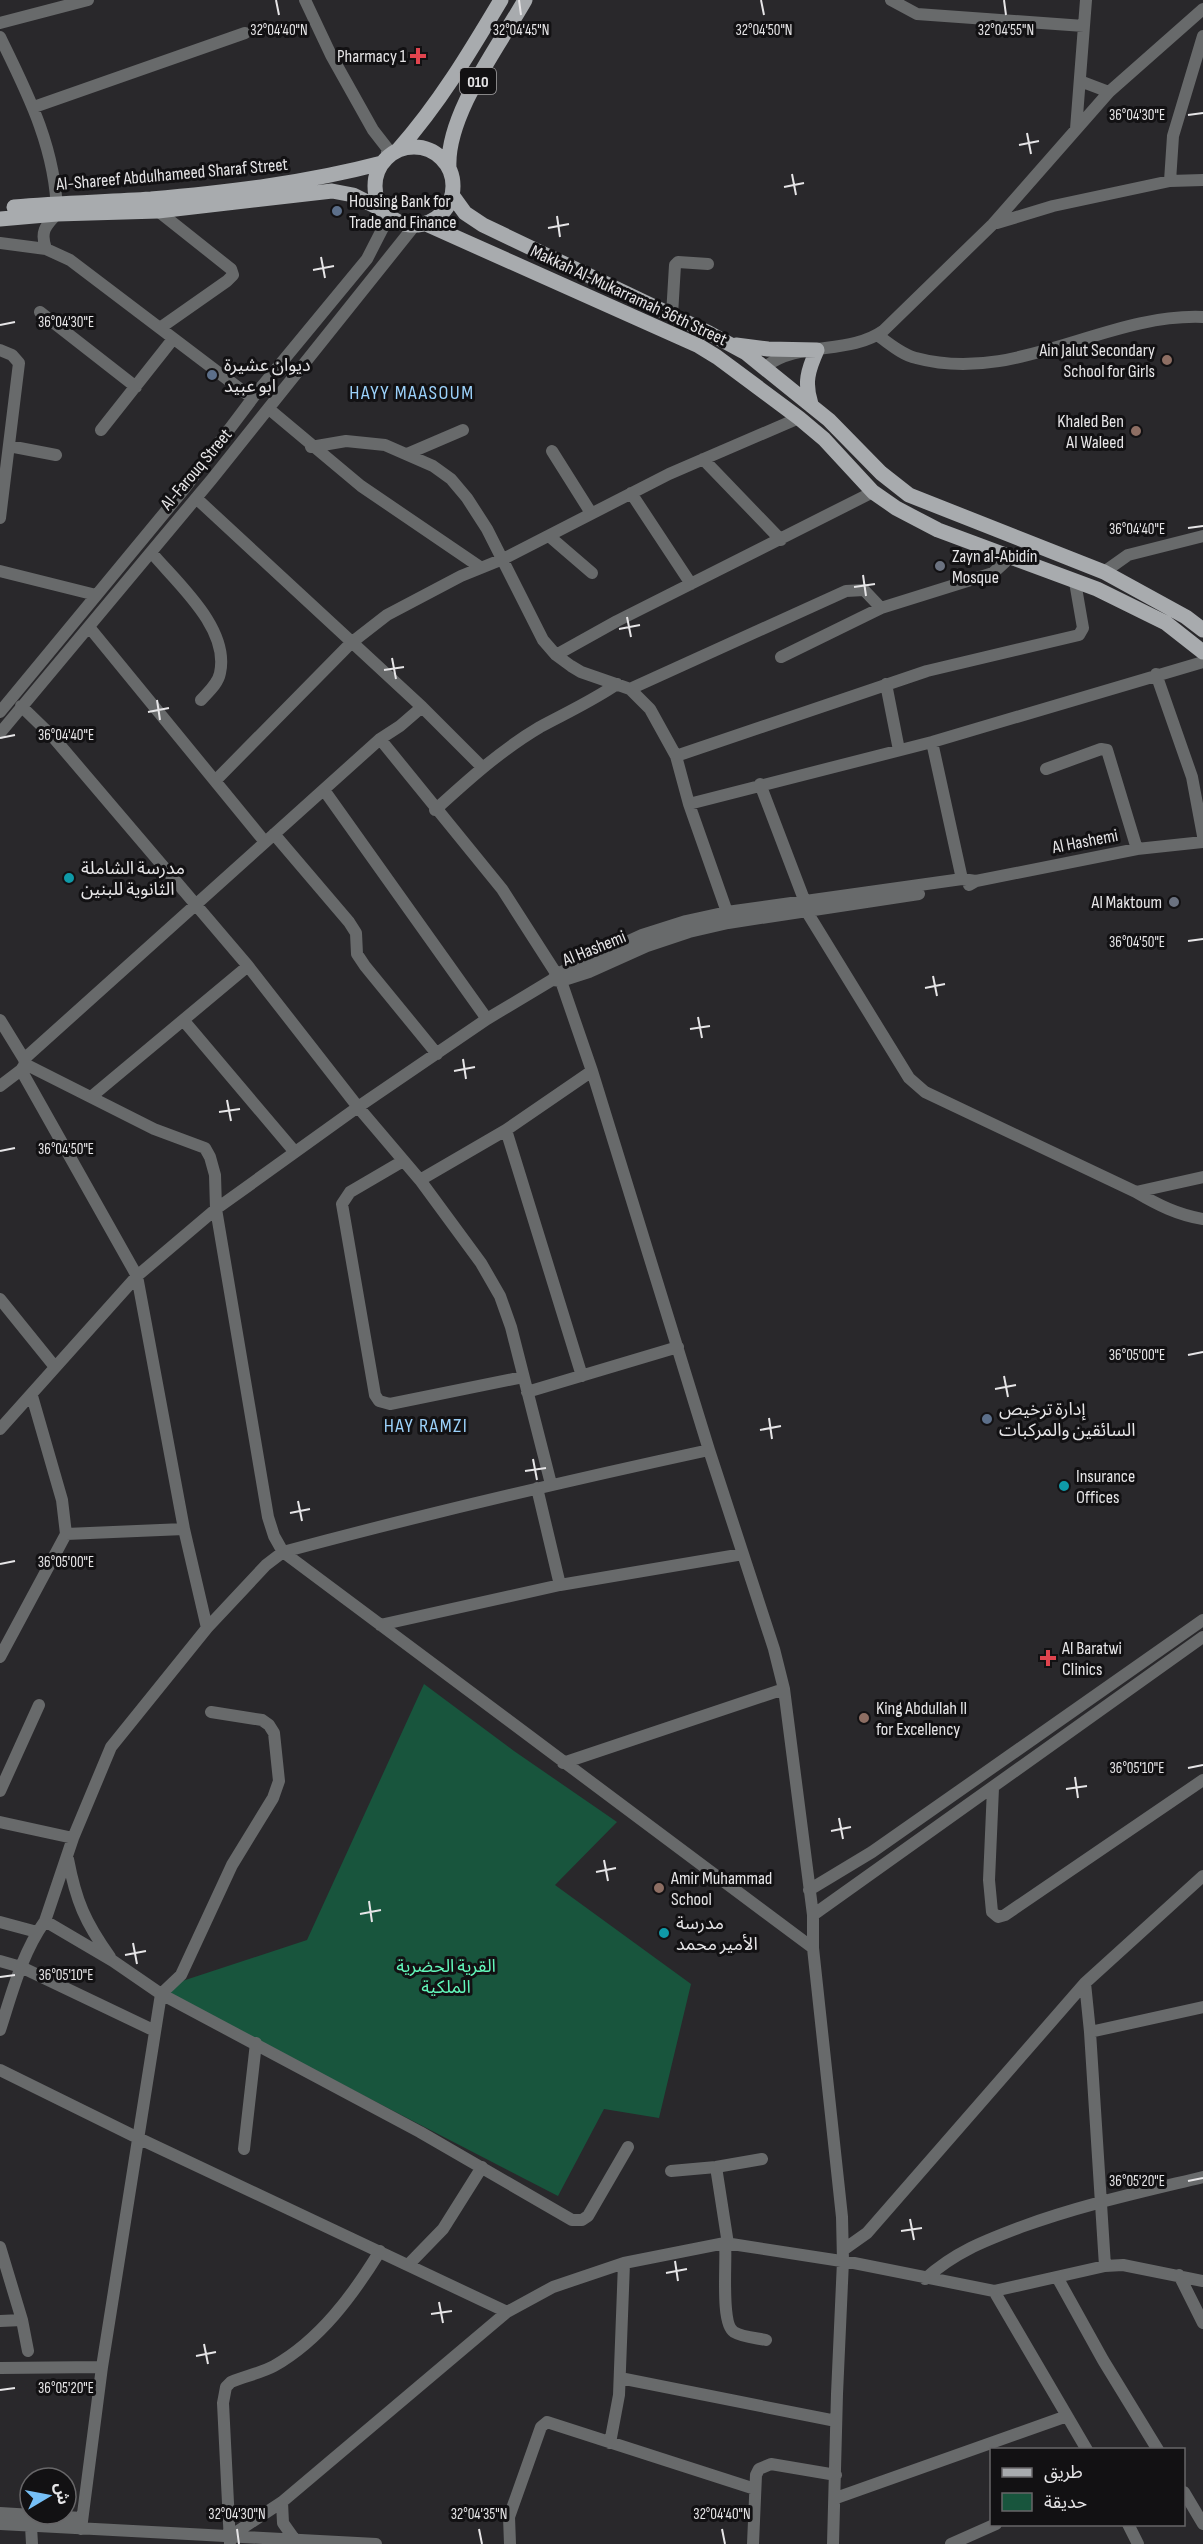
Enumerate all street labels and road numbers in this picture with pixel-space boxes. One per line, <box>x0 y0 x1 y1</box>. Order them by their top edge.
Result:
road number: 010 <box>460 68 496 94</box>
street label: Al-Shareef Abdulhameed Sharaf Street <box>54 154 289 195</box>
street label: Makkah Al-Mukarramah 36th Street <box>527 241 731 350</box>
street label: Al-Farouq Street <box>156 424 237 515</box>
street label: Al Hashemi <box>1049 825 1120 858</box>
street label: Al Hashemi <box>558 926 629 971</box>

